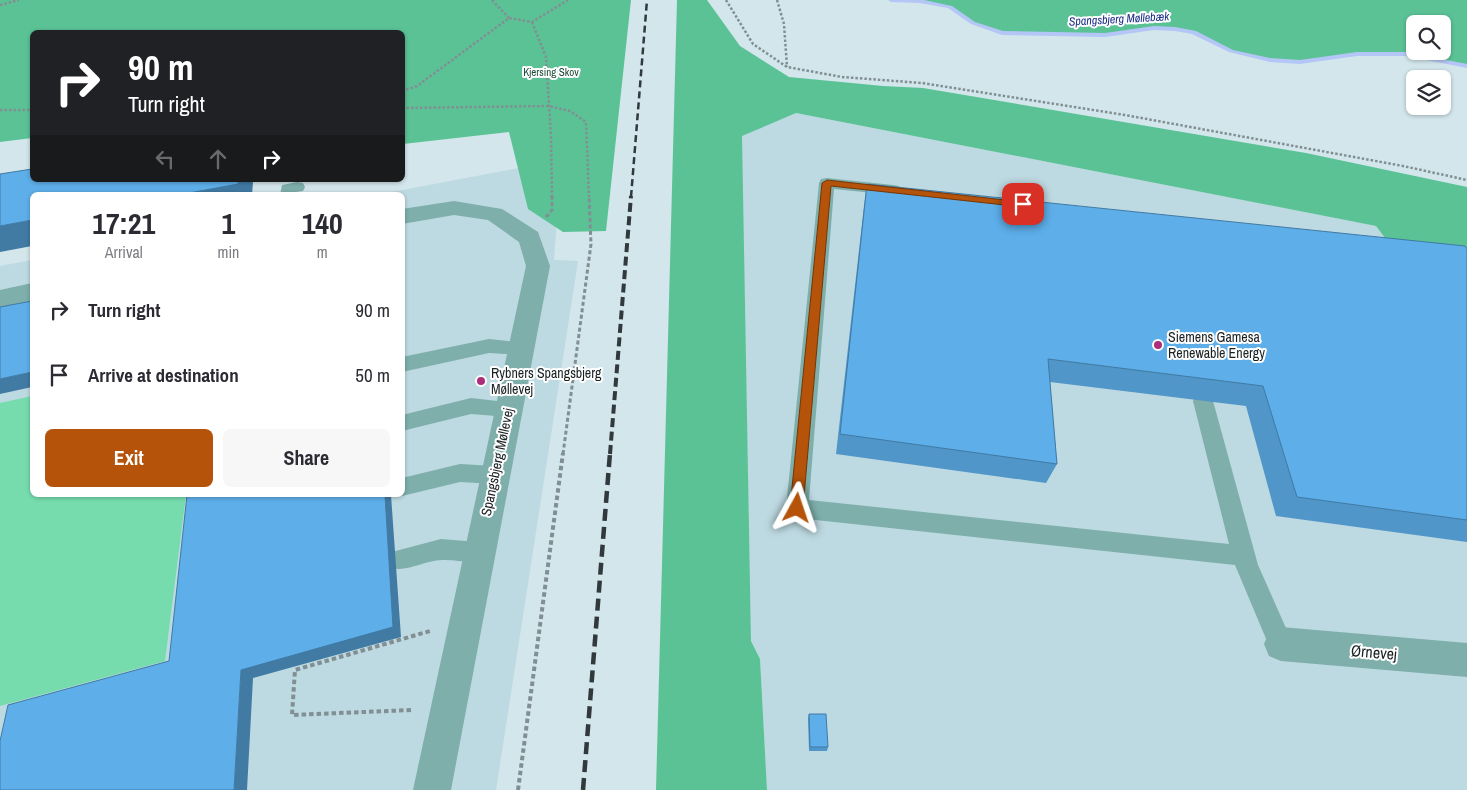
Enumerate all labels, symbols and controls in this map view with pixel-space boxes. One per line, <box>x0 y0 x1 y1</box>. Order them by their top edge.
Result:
water label: Spangsbjerg Møllebæk <box>1068 8 1171 30</box>
map controls <box>1406 15 1451 115</box>
button: search <box>1406 15 1451 60</box>
text: 90 m <box>128 44 193 91</box>
icon: right <box>45 50 110 115</box>
park label: Kjersing Skov <box>523 65 579 79</box>
button: layers <box>1406 70 1451 115</box>
text: Turn right <box>128 89 205 119</box>
icon: left <box>151 145 179 173</box>
icon: ahead <box>204 145 232 173</box>
icon: right <box>257 145 285 173</box>
pin <box>1002 183 1044 225</box>
icon: arrive <box>1009 190 1037 218</box>
text: 17:21 <box>92 203 155 243</box>
text: 1 <box>222 203 235 243</box>
text: 140 <box>302 203 343 243</box>
text: Arrival <box>105 241 143 263</box>
text: min <box>217 241 239 263</box>
text: m <box>317 241 328 263</box>
icon: right <box>45 296 73 324</box>
text: Turn right <box>88 297 160 323</box>
text: 90 m <box>355 297 390 323</box>
place label: Siemens Gamesa Renewable Energy <box>1168 328 1265 362</box>
marker: Siemens Gamesa Renewable Energy <box>1152 339 1164 351</box>
icon: arrive <box>45 361 73 389</box>
text: Arrive at destination <box>88 362 239 388</box>
text: 50 m <box>355 362 390 388</box>
place label: Rybners Spangsbjerg Møllevej <box>491 364 602 398</box>
marker: Rybners Spangsbjerg Møllevej <box>475 375 487 387</box>
street label: Spangsbjerg Møllevej <box>477 406 517 518</box>
button: Exit <box>45 429 213 487</box>
button: Share <box>223 429 390 487</box>
position arrow <box>770 481 822 533</box>
street label: Ørnevej <box>1350 639 1398 665</box>

